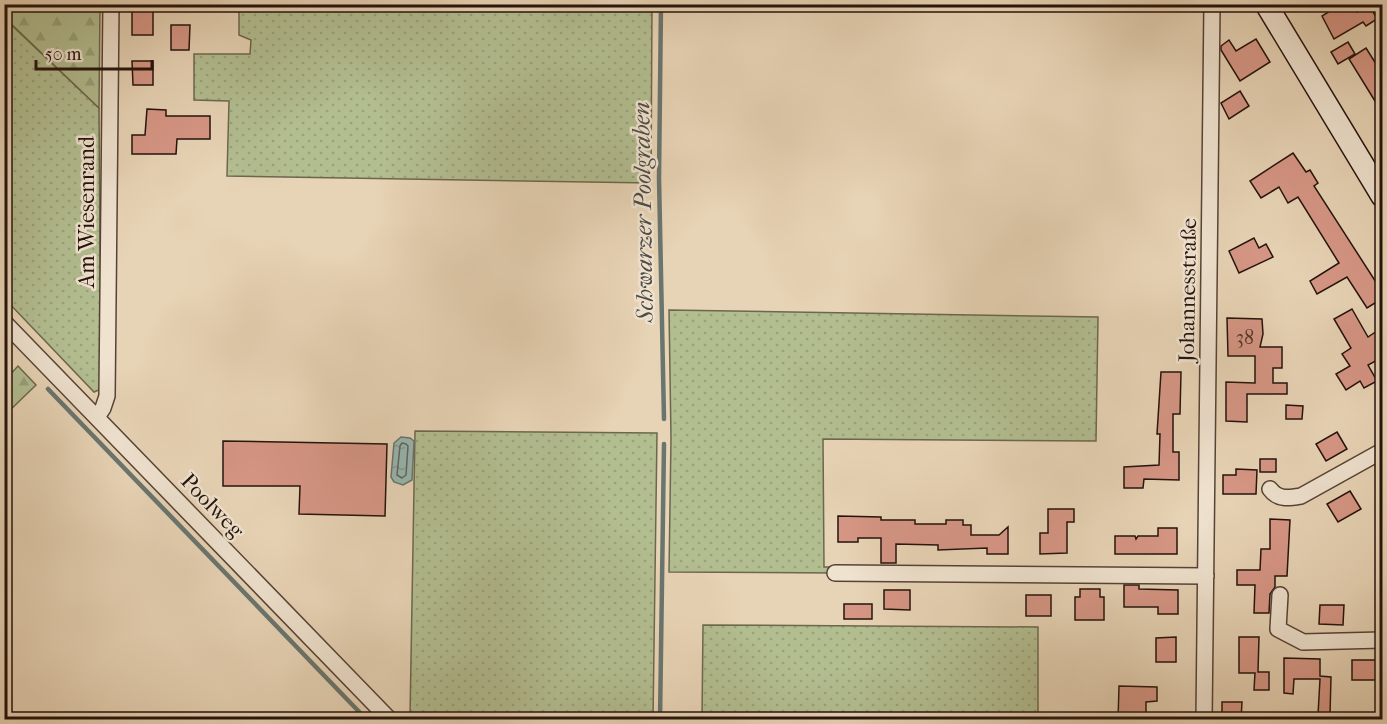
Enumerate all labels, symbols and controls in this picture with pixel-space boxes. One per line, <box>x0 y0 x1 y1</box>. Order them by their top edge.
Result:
scale bar <box>36 33 152 71</box>
text: 50 m <box>45 44 82 65</box>
water label: Schwarzer Poolgraben <box>627 101 659 324</box>
street label: Am Wiesenrand <box>74 135 100 289</box>
street label: Johannesstraße <box>1174 218 1202 364</box>
house number: 38 <box>1236 326 1254 349</box>
street label: Poolweg <box>175 468 249 543</box>

